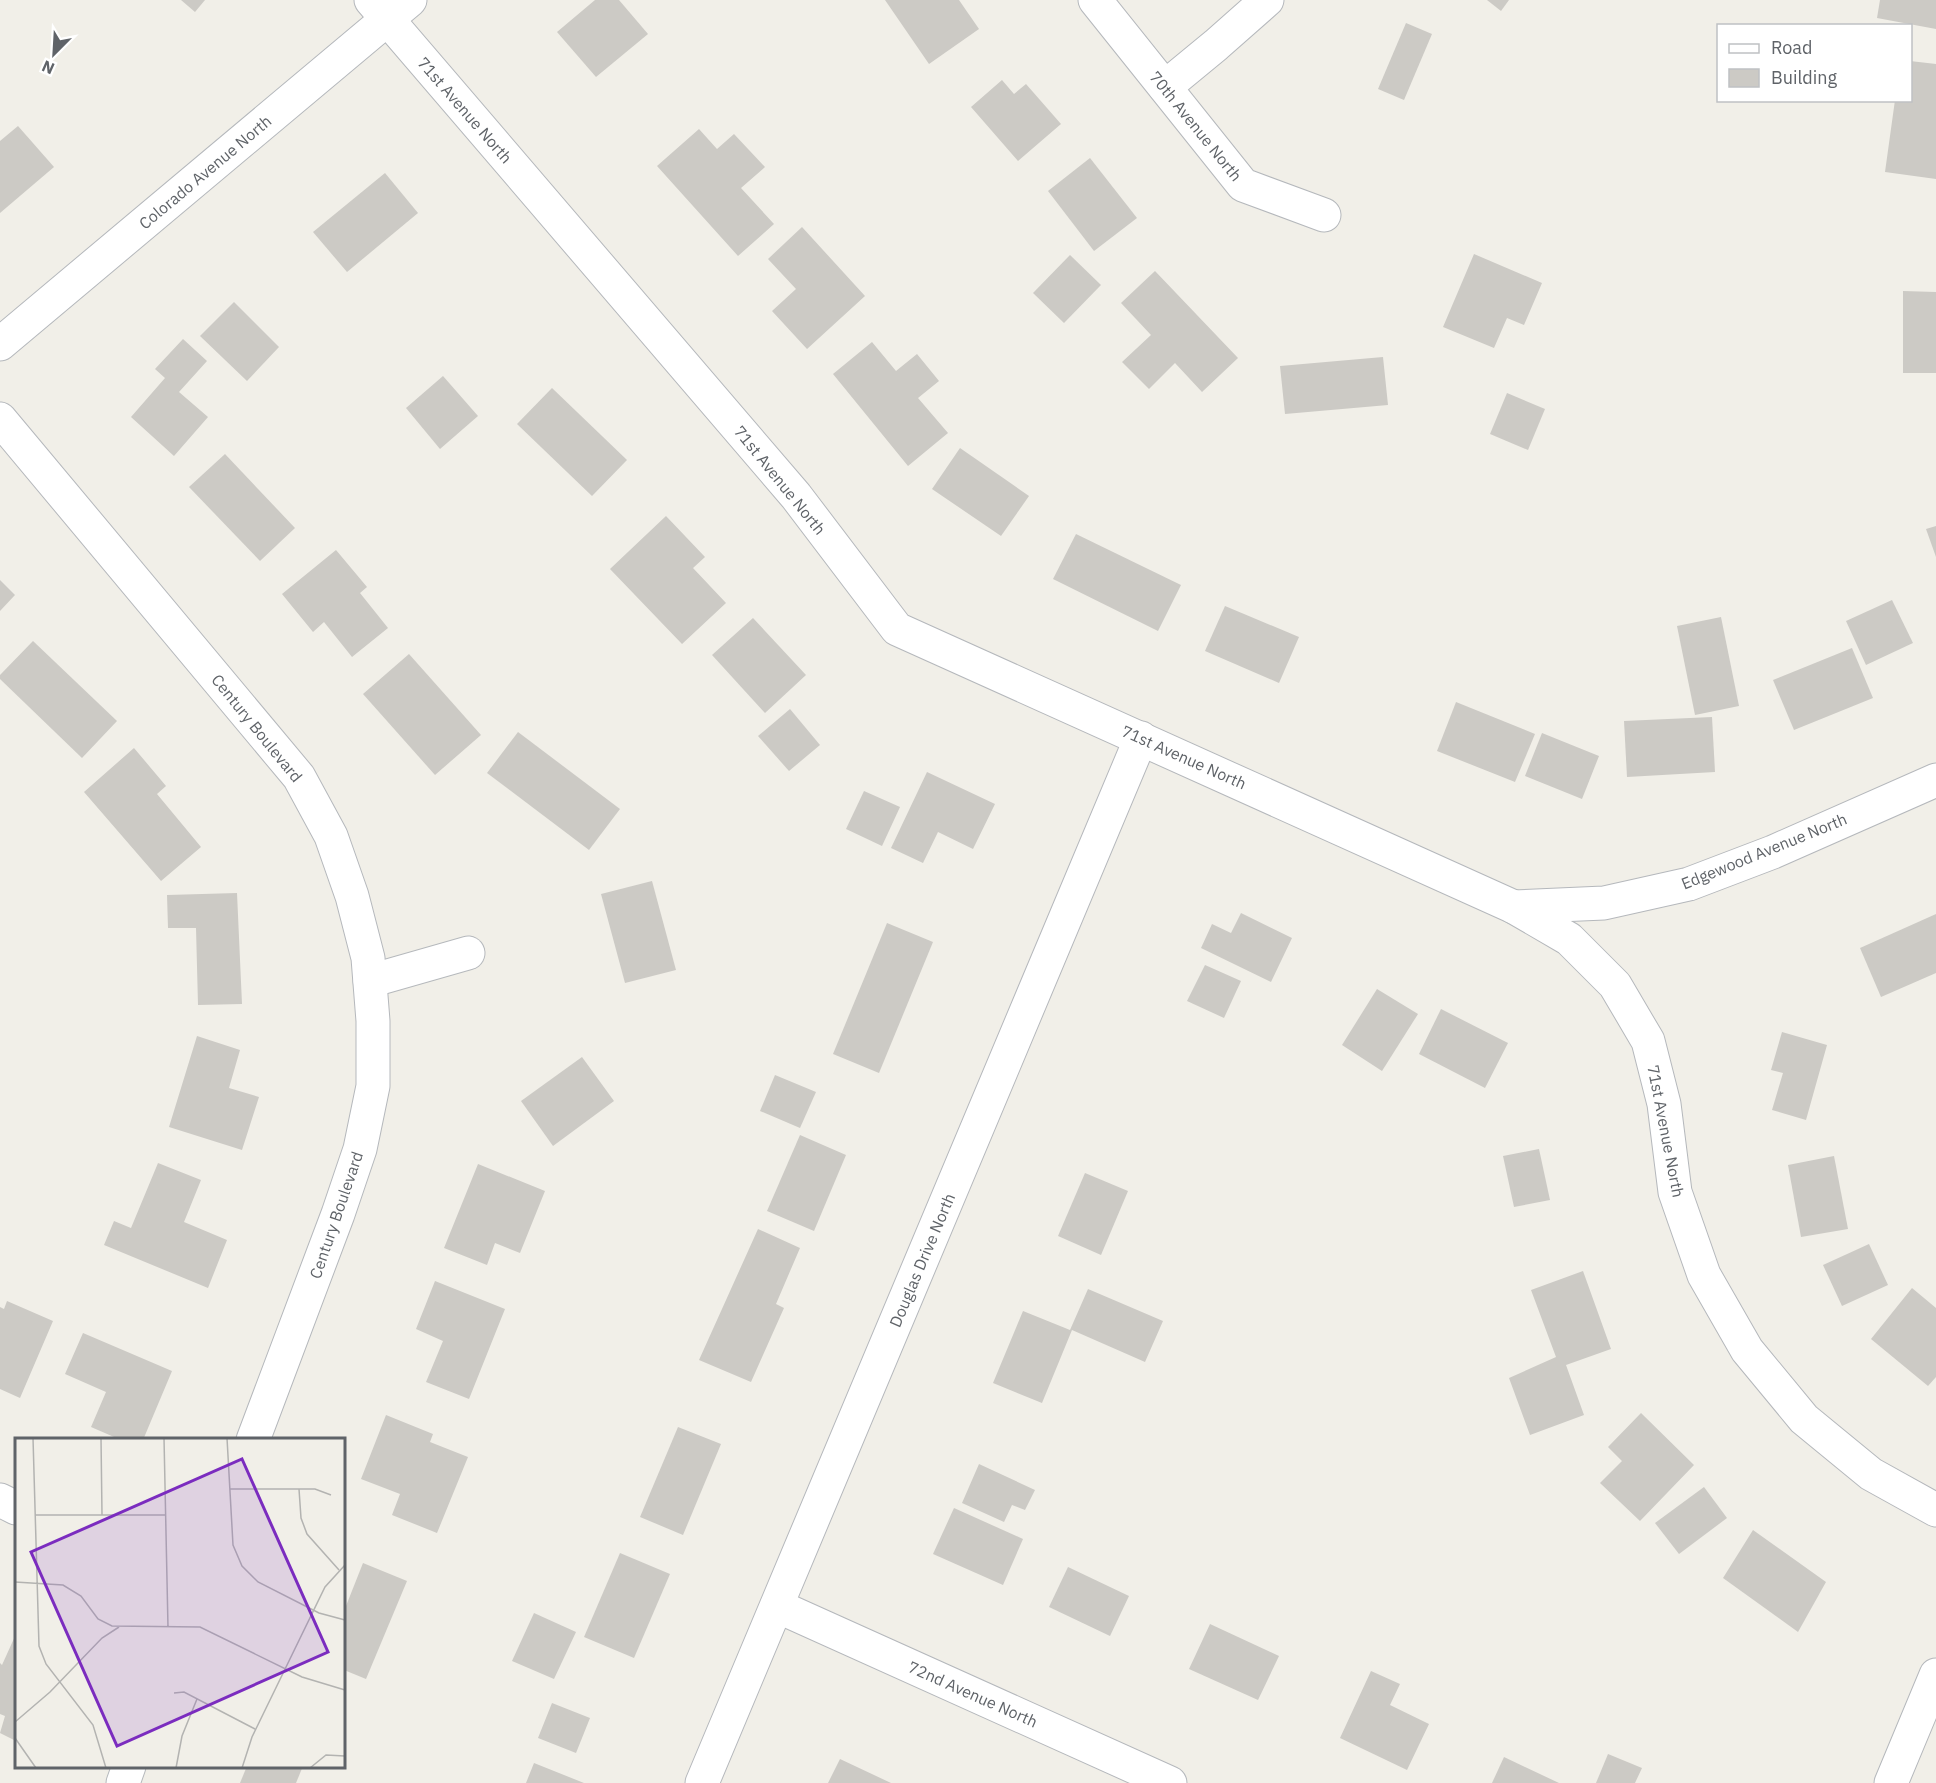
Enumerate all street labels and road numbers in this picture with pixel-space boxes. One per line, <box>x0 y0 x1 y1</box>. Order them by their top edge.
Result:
street label: 71st Avenue North <box>413 53 517 167</box>
street label: 70th Avenue North <box>1145 67 1247 185</box>
street label: Colorado Avenue North <box>135 111 275 233</box>
street label: 71st Avenue North <box>730 421 830 539</box>
street label: Century Boulevard <box>207 670 307 786</box>
street label: 71st Avenue North <box>1119 721 1249 793</box>
street label: Edgewood Avenue North <box>1678 809 1850 893</box>
street label: 71st Avenue North <box>1643 1063 1689 1199</box>
street label: Century Boulevard <box>305 1149 367 1281</box>
street label: Douglas Drive North <box>885 1190 959 1330</box>
street label: 72nd Avenue North <box>905 1657 1041 1731</box>

